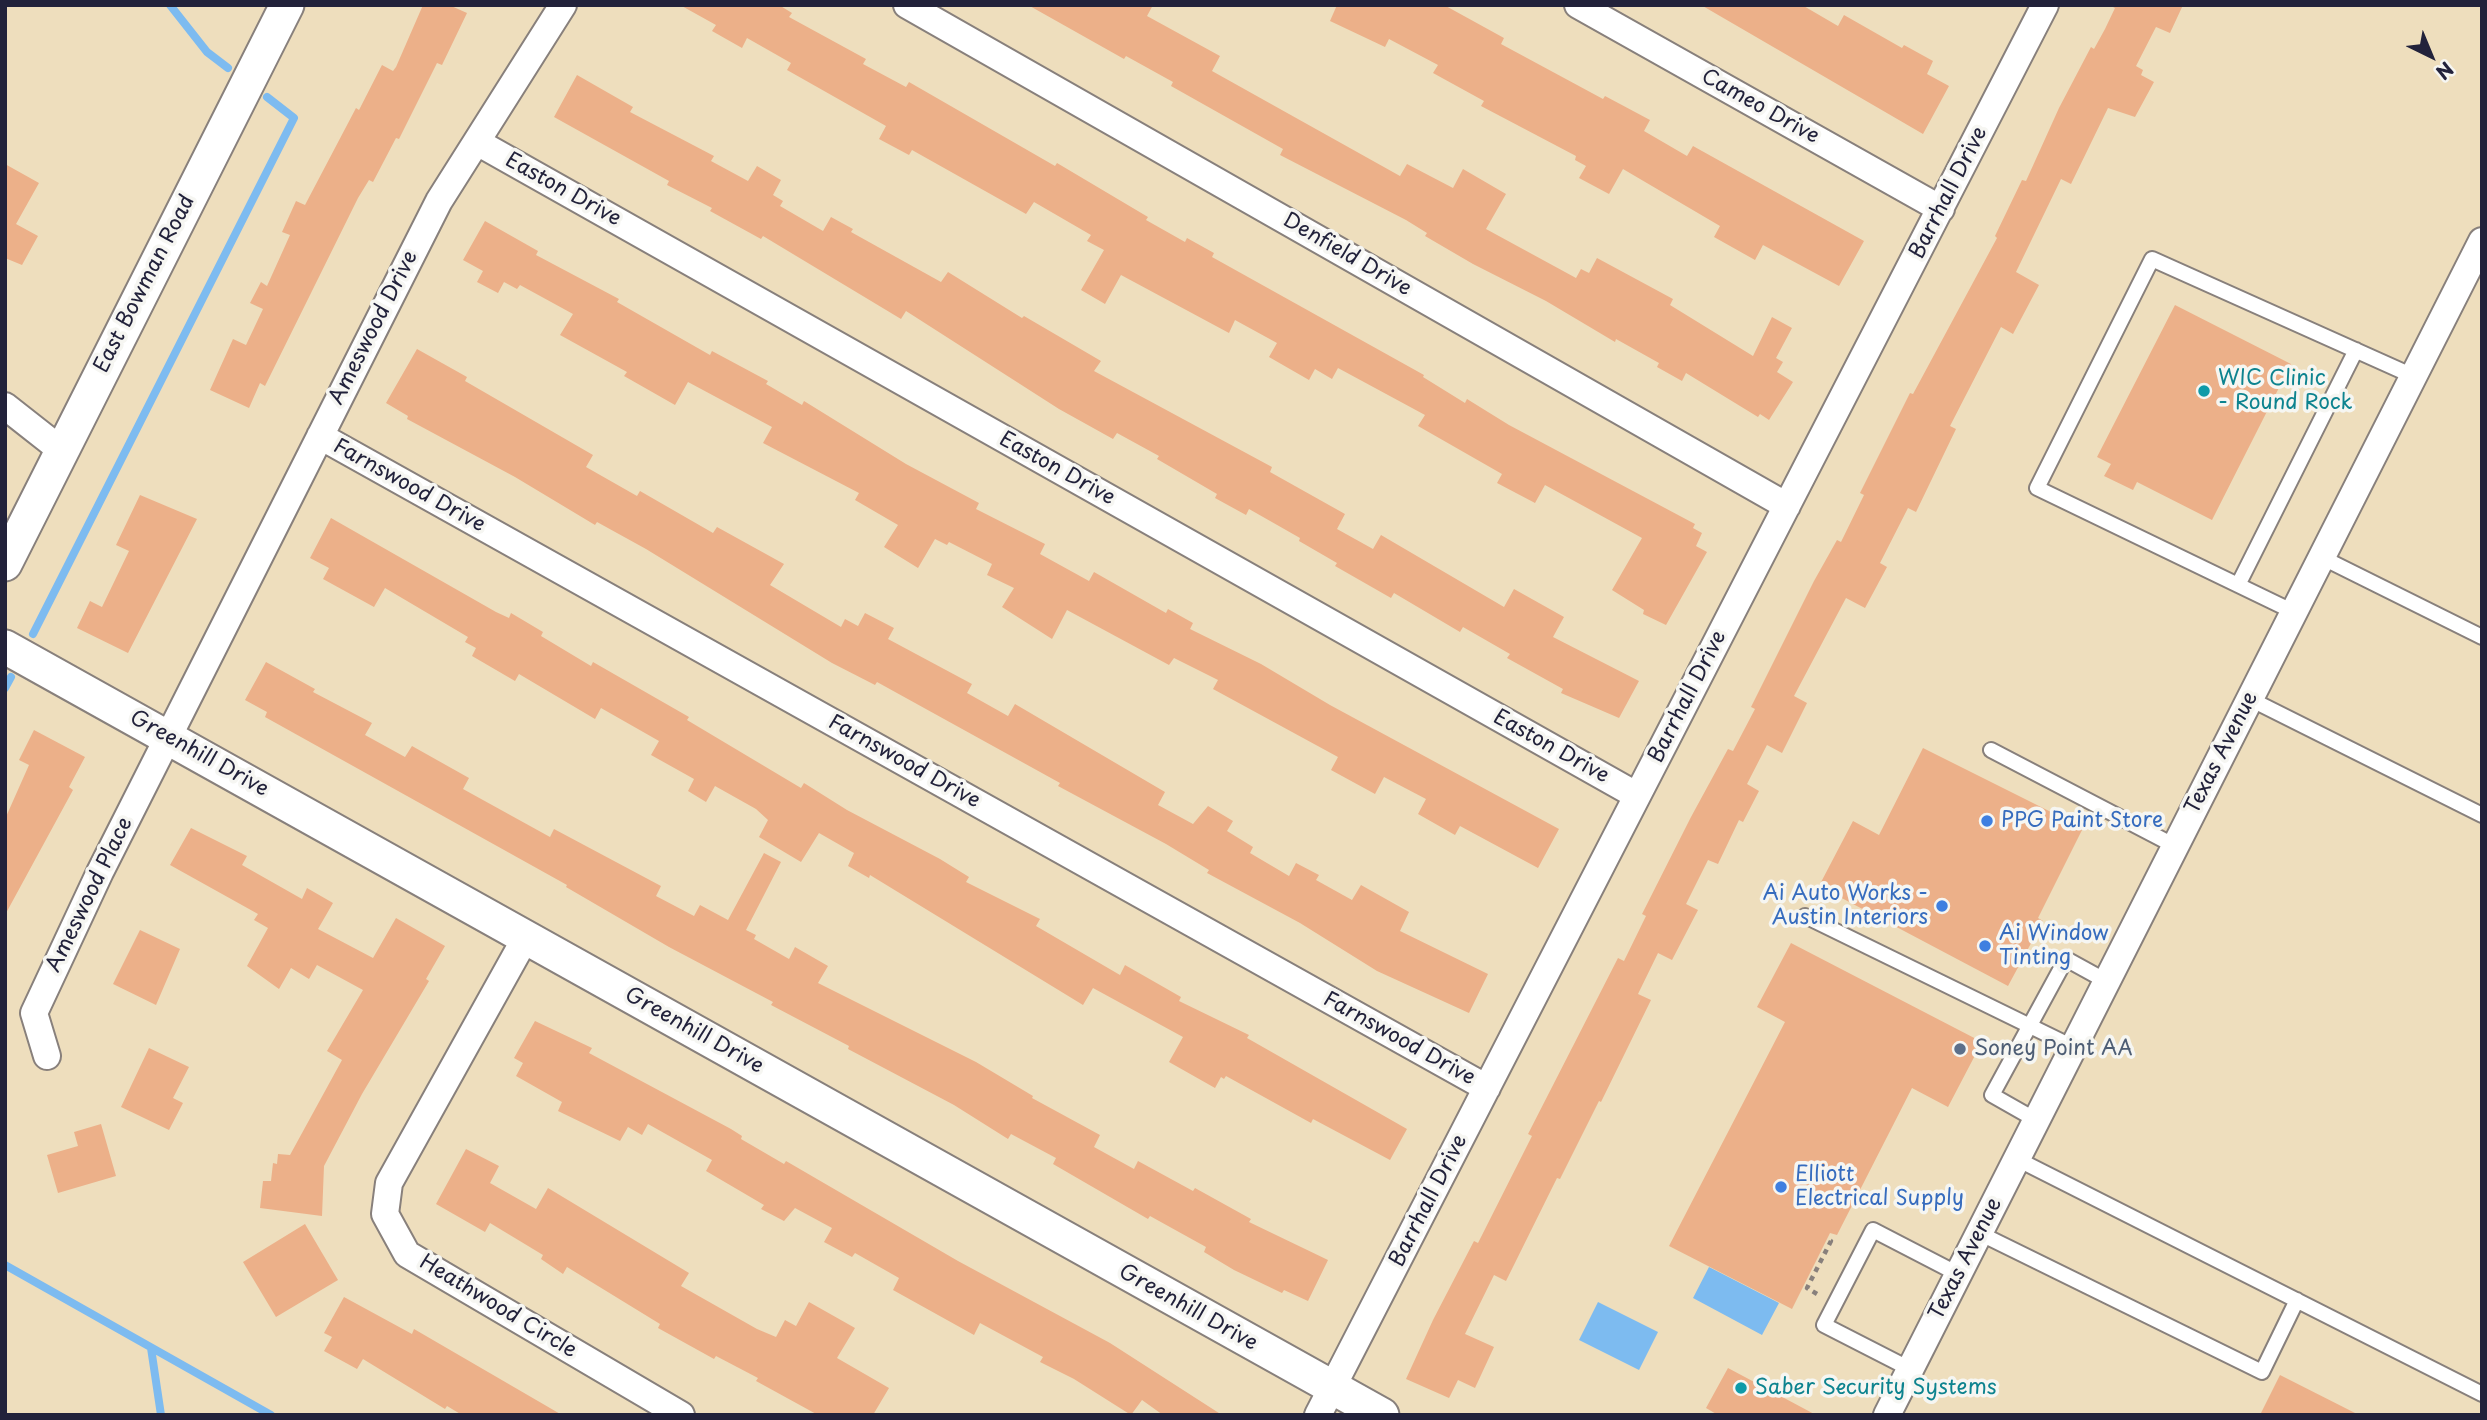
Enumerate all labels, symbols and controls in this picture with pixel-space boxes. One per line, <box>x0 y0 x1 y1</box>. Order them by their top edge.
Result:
north arrow <box>2396 21 2466 91</box>
text: N <box>2430 56 2460 87</box>
street label: Cameo Drive <box>1697 64 1823 150</box>
street label: Barrhall Drive <box>1905 123 1993 263</box>
street label: Easton Drive <box>501 148 625 232</box>
street label: East Bowman Road <box>89 191 201 377</box>
street label: Denfield Drive <box>1278 208 1416 302</box>
street label: Ameswood Drive <box>324 247 424 409</box>
place label: WIC Clinic - Round Rock <box>2218 366 2353 416</box>
marker: WIC Clinic - Round Rock <box>2196 383 2212 399</box>
street label: Easton Drive <box>995 427 1119 511</box>
street label: Farnswood Drive <box>329 434 489 538</box>
street label: Barrhall Drive <box>1644 627 1732 767</box>
street label: Texas Avenue <box>2180 688 2264 818</box>
street label: Greenhill Drive <box>125 705 273 803</box>
street label: Easton Drive <box>1489 705 1613 789</box>
street label: Farnswood Drive <box>824 710 984 814</box>
place label: PPG Paint Store <box>2001 808 2163 834</box>
street label: Ameswood Place <box>42 813 138 977</box>
marker: PPG Paint Store <box>1979 813 1995 829</box>
place label: Ai Auto Works - Austin Interiors <box>1763 881 1928 931</box>
marker: Ai Auto Works - Austin Interiors <box>1934 898 1950 914</box>
place label: Ai Window Tinting <box>1999 921 2108 971</box>
marker: Ai Window Tinting <box>1977 938 1993 954</box>
street label: Greenhill Drive <box>620 982 768 1080</box>
street label: Farnswood Drive <box>1319 987 1479 1091</box>
place label: Soney Point AA <box>1974 1036 2133 1062</box>
marker: Soney Point AA <box>1952 1041 1968 1057</box>
street label: Barrhall Drive <box>1385 1131 1473 1271</box>
place label: Elliott Electrical Supply <box>1795 1162 1964 1212</box>
marker: Elliott Electrical Supply <box>1773 1179 1789 1195</box>
street label: Texas Avenue <box>1924 1194 2008 1324</box>
street label: Heathwood Circle <box>415 1250 581 1364</box>
street label: Greenhill Drive <box>1114 1259 1262 1357</box>
place label: Saber Security Systems <box>1755 1375 1997 1401</box>
marker: Saber Security Systems <box>1733 1380 1749 1396</box>

